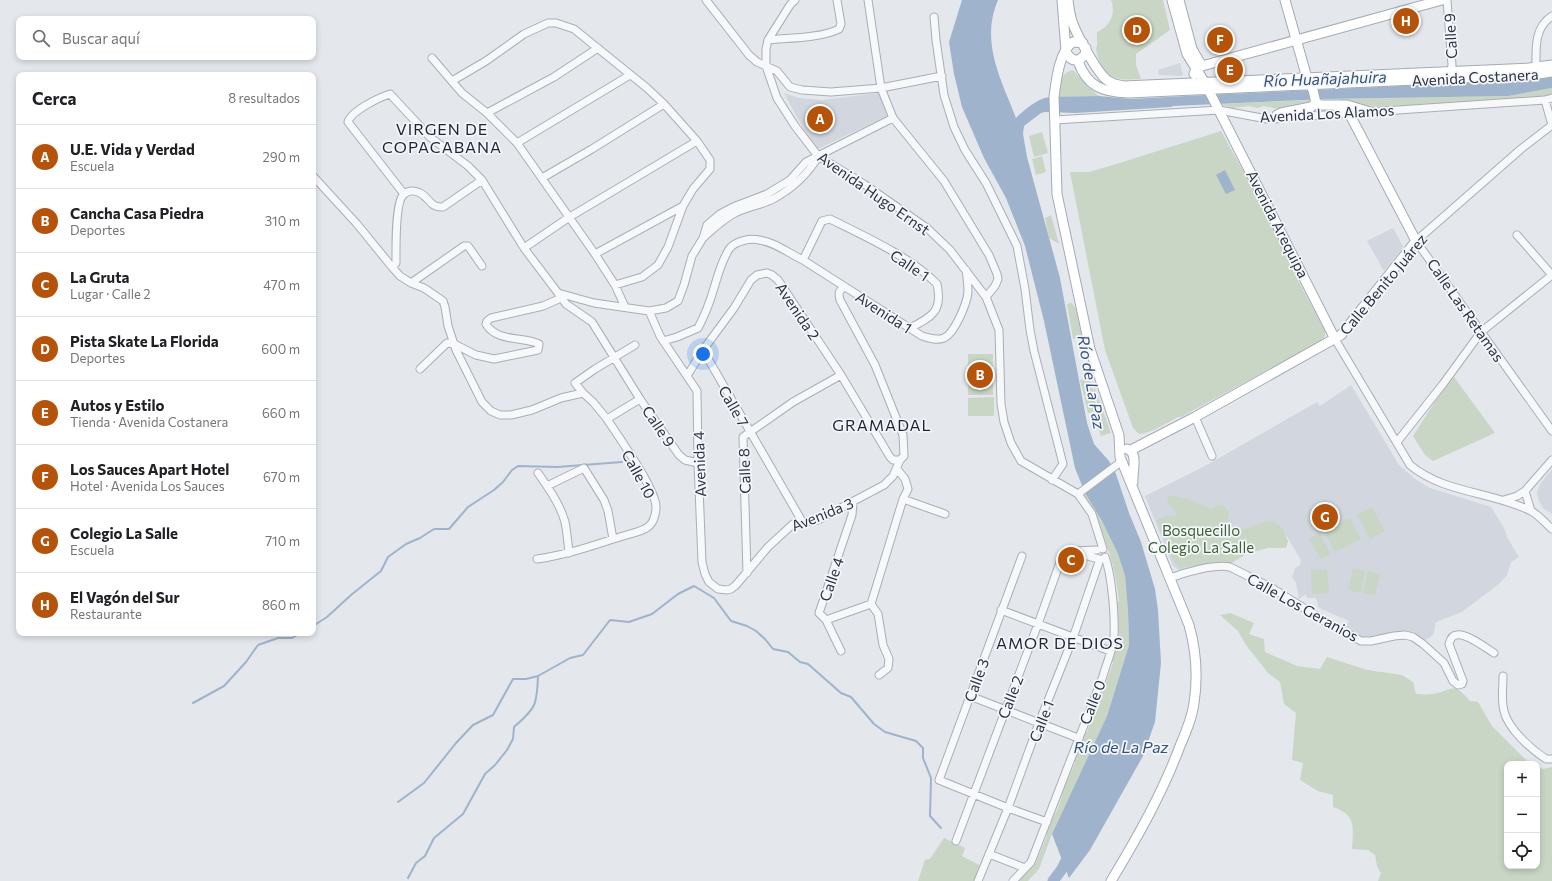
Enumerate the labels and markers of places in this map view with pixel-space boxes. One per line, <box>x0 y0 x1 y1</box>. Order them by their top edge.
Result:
pin: H <box>1393 6 1419 36</box>
pin: D <box>1124 15 1150 45</box>
pin: F <box>1207 25 1233 55</box>
pin: E <box>1217 55 1243 85</box>
pin: A <box>807 104 833 134</box>
pin: B <box>967 360 993 390</box>
pin: G <box>1312 502 1338 532</box>
pin: C <box>1058 545 1084 575</box>

